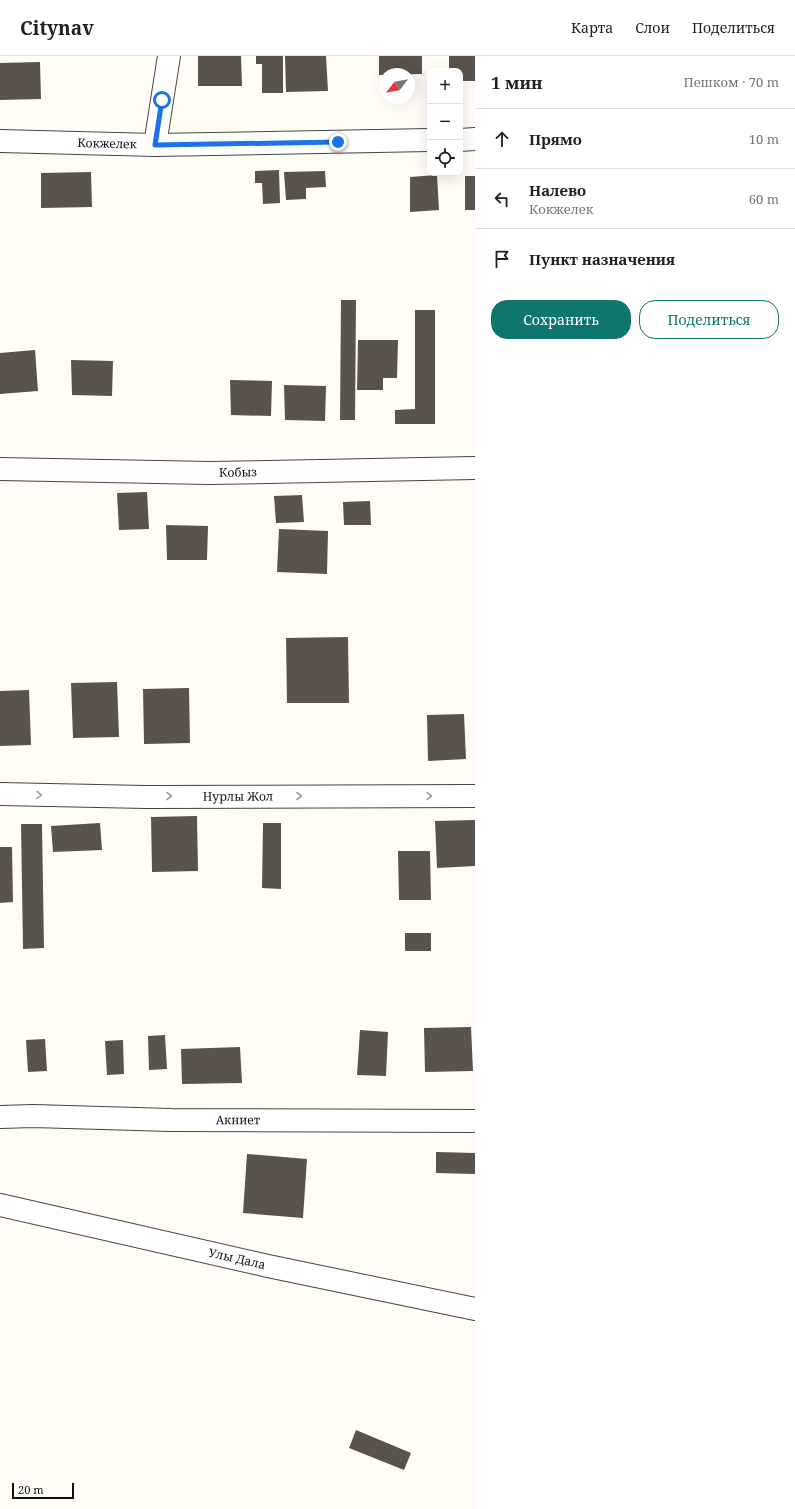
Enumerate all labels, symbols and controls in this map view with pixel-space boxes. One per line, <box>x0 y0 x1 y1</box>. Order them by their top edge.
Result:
text: Citynav <box>20 15 94 41</box>
text: Карта <box>571 18 613 37</box>
text: Слои <box>635 18 670 37</box>
text: Поделиться <box>692 18 775 37</box>
north arrow <box>379 68 415 104</box>
map controls <box>427 68 463 176</box>
button: + <box>427 68 463 104</box>
text: 1 мин <box>491 71 543 94</box>
text: Пешком · 70 m <box>683 73 779 91</box>
route start <box>153 91 171 109</box>
button: − <box>427 104 463 140</box>
icon: ahead <box>491 128 513 150</box>
text: Прямо <box>529 129 582 149</box>
text: 10 m <box>749 130 779 148</box>
route end <box>329 133 347 151</box>
street label: Кокжелек <box>77 134 138 153</box>
button: locate <box>427 140 463 176</box>
text: Налево <box>529 180 586 200</box>
icon: left <box>491 188 513 210</box>
text: 60 m <box>749 190 779 208</box>
text: Кокжелек <box>529 200 593 218</box>
icon: arrive <box>491 248 513 270</box>
text: Пункт назначения <box>529 249 675 269</box>
button: Сохранить <box>491 300 631 339</box>
button: Поделиться <box>639 300 779 339</box>
street label: Кобыз <box>219 463 257 481</box>
street label: Нурлы Жол <box>203 788 273 805</box>
one-way arrow <box>36 791 42 799</box>
one-way arrow <box>166 792 172 801</box>
one-way arrow <box>296 792 302 800</box>
one-way arrow <box>426 792 432 800</box>
street label: Акниет <box>216 1111 261 1128</box>
street label: Улы Дала <box>207 1244 267 1273</box>
scale bar <box>12 1481 74 1500</box>
text: 20 m <box>18 1482 44 1497</box>

